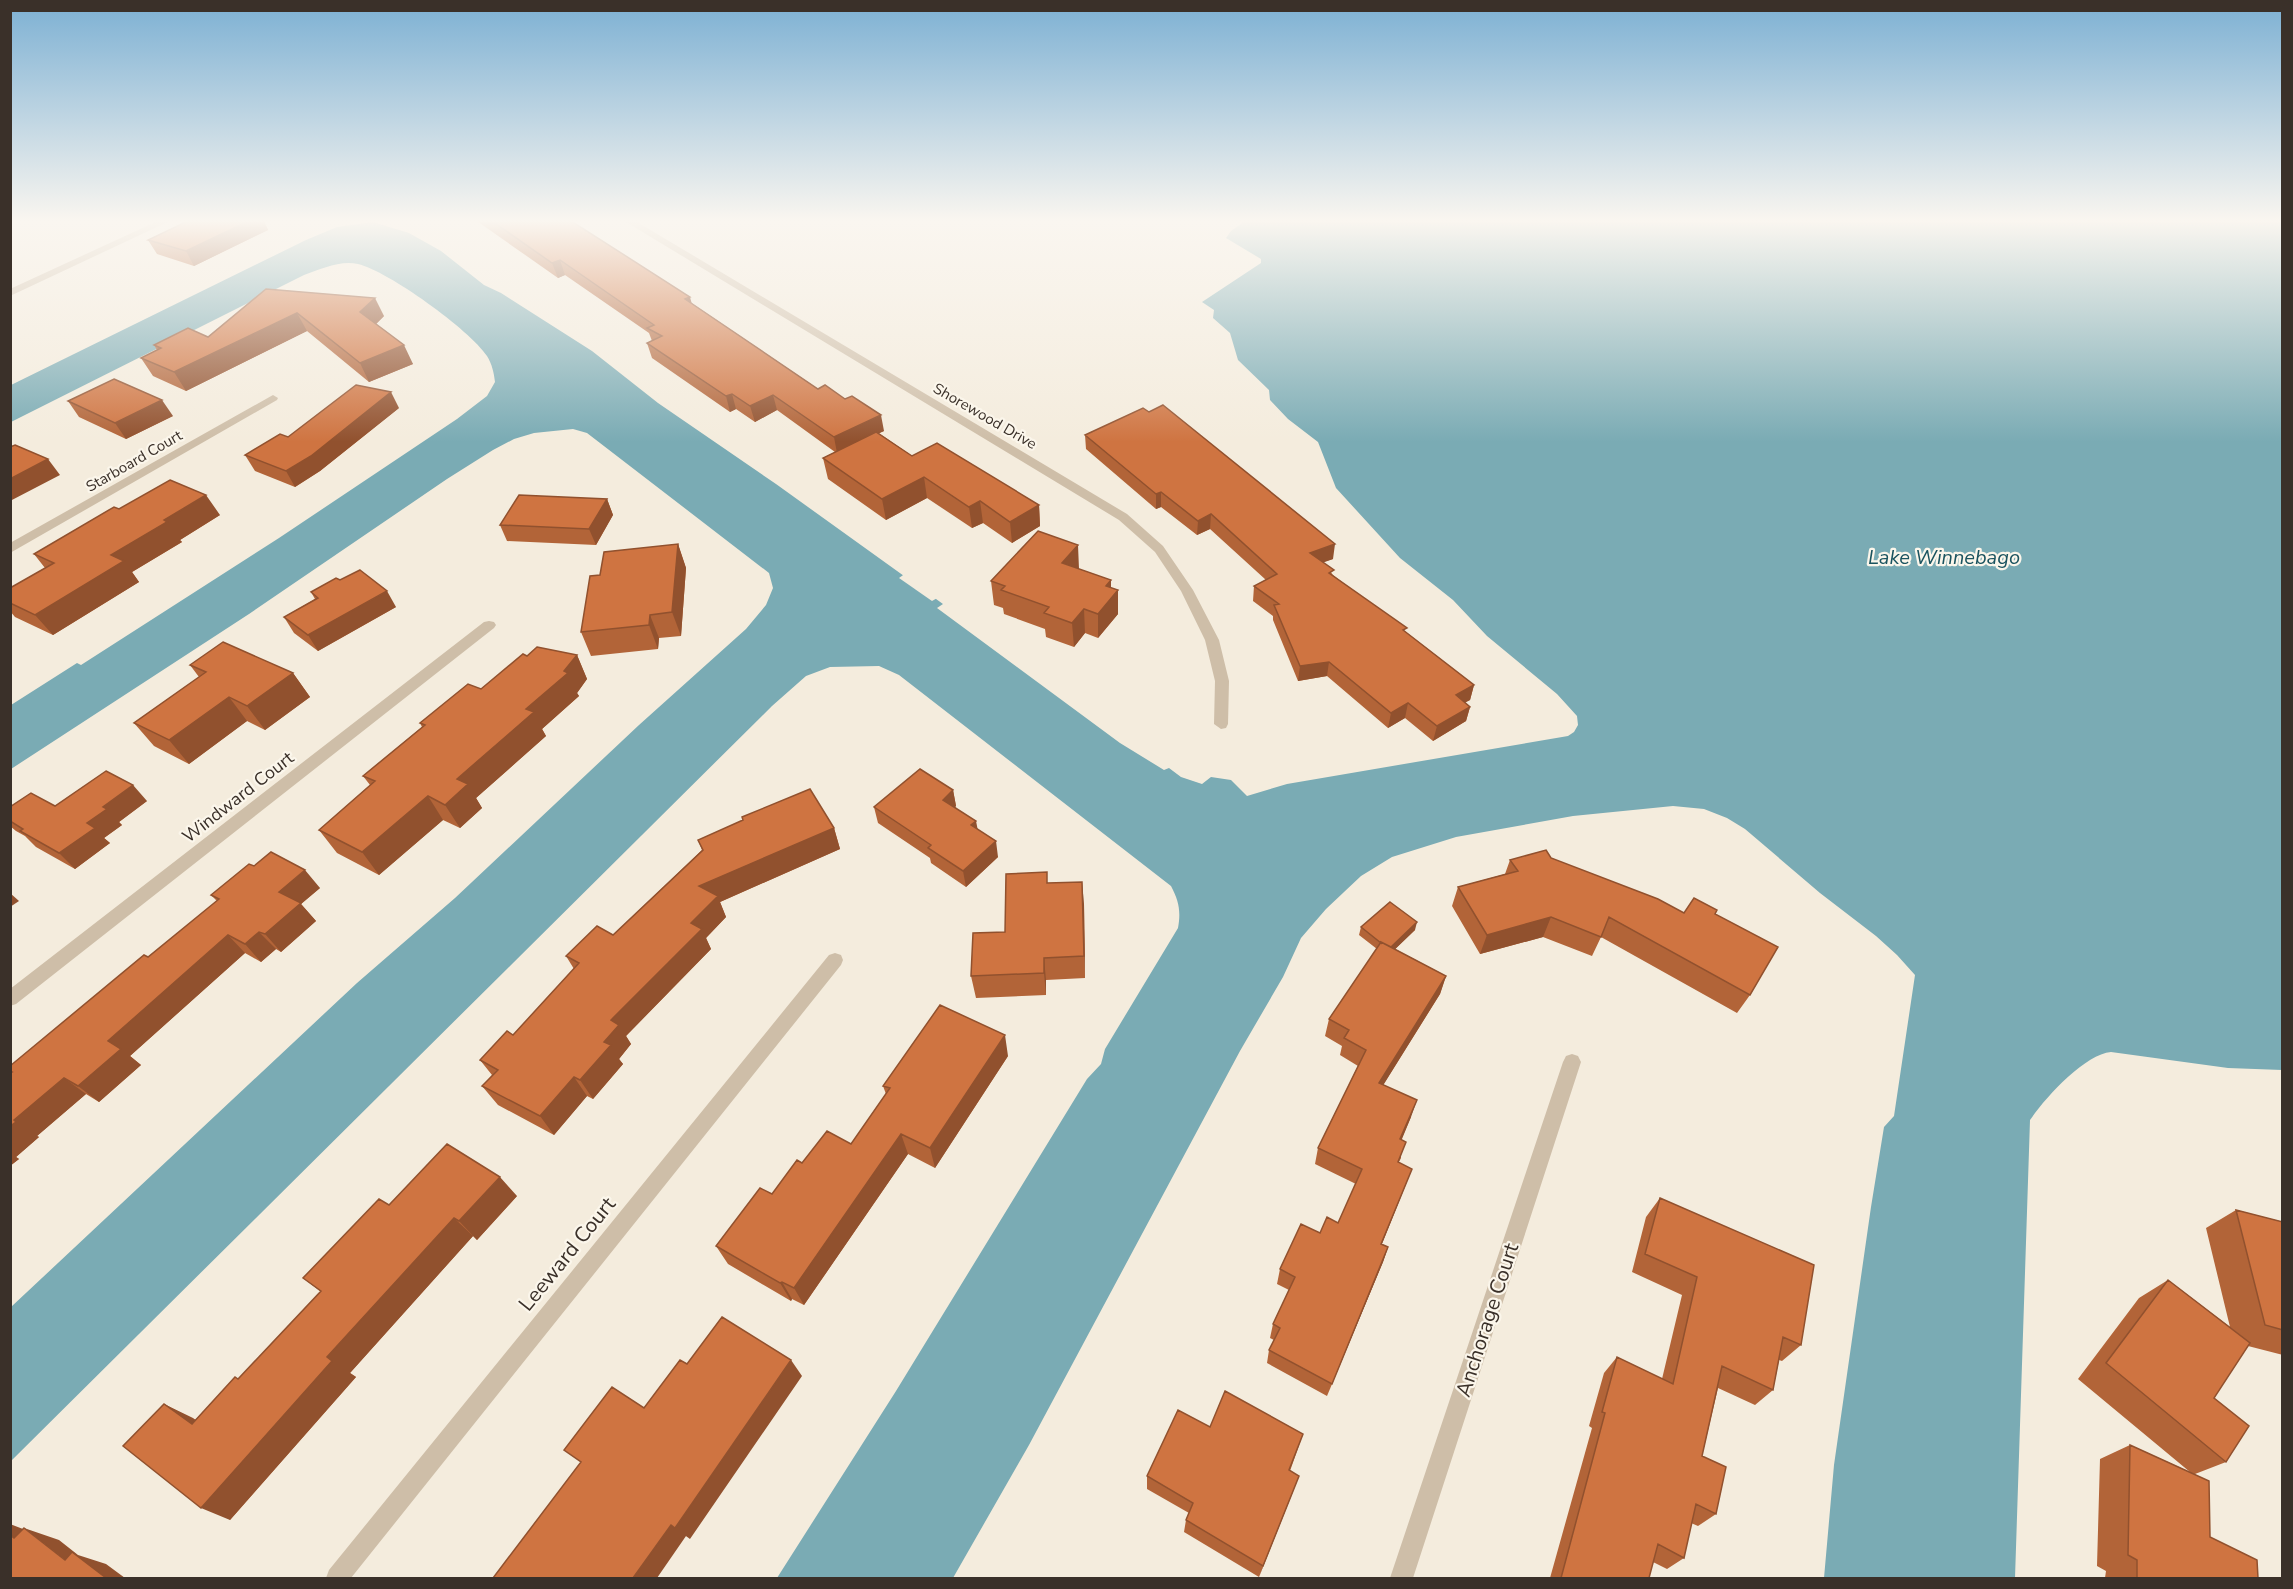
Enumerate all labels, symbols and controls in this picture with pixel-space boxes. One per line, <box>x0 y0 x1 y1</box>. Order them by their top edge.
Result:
street label: Shorewood Drive <box>930 378 1041 454</box>
street label: Starboard Court <box>82 425 186 497</box>
water label: Lake Winnebago <box>1868 544 2020 571</box>
street label: Windward Court <box>177 745 299 848</box>
street label: Leeward Court <box>512 1191 622 1317</box>
street label: Anchorage Court <box>1449 1239 1525 1401</box>

